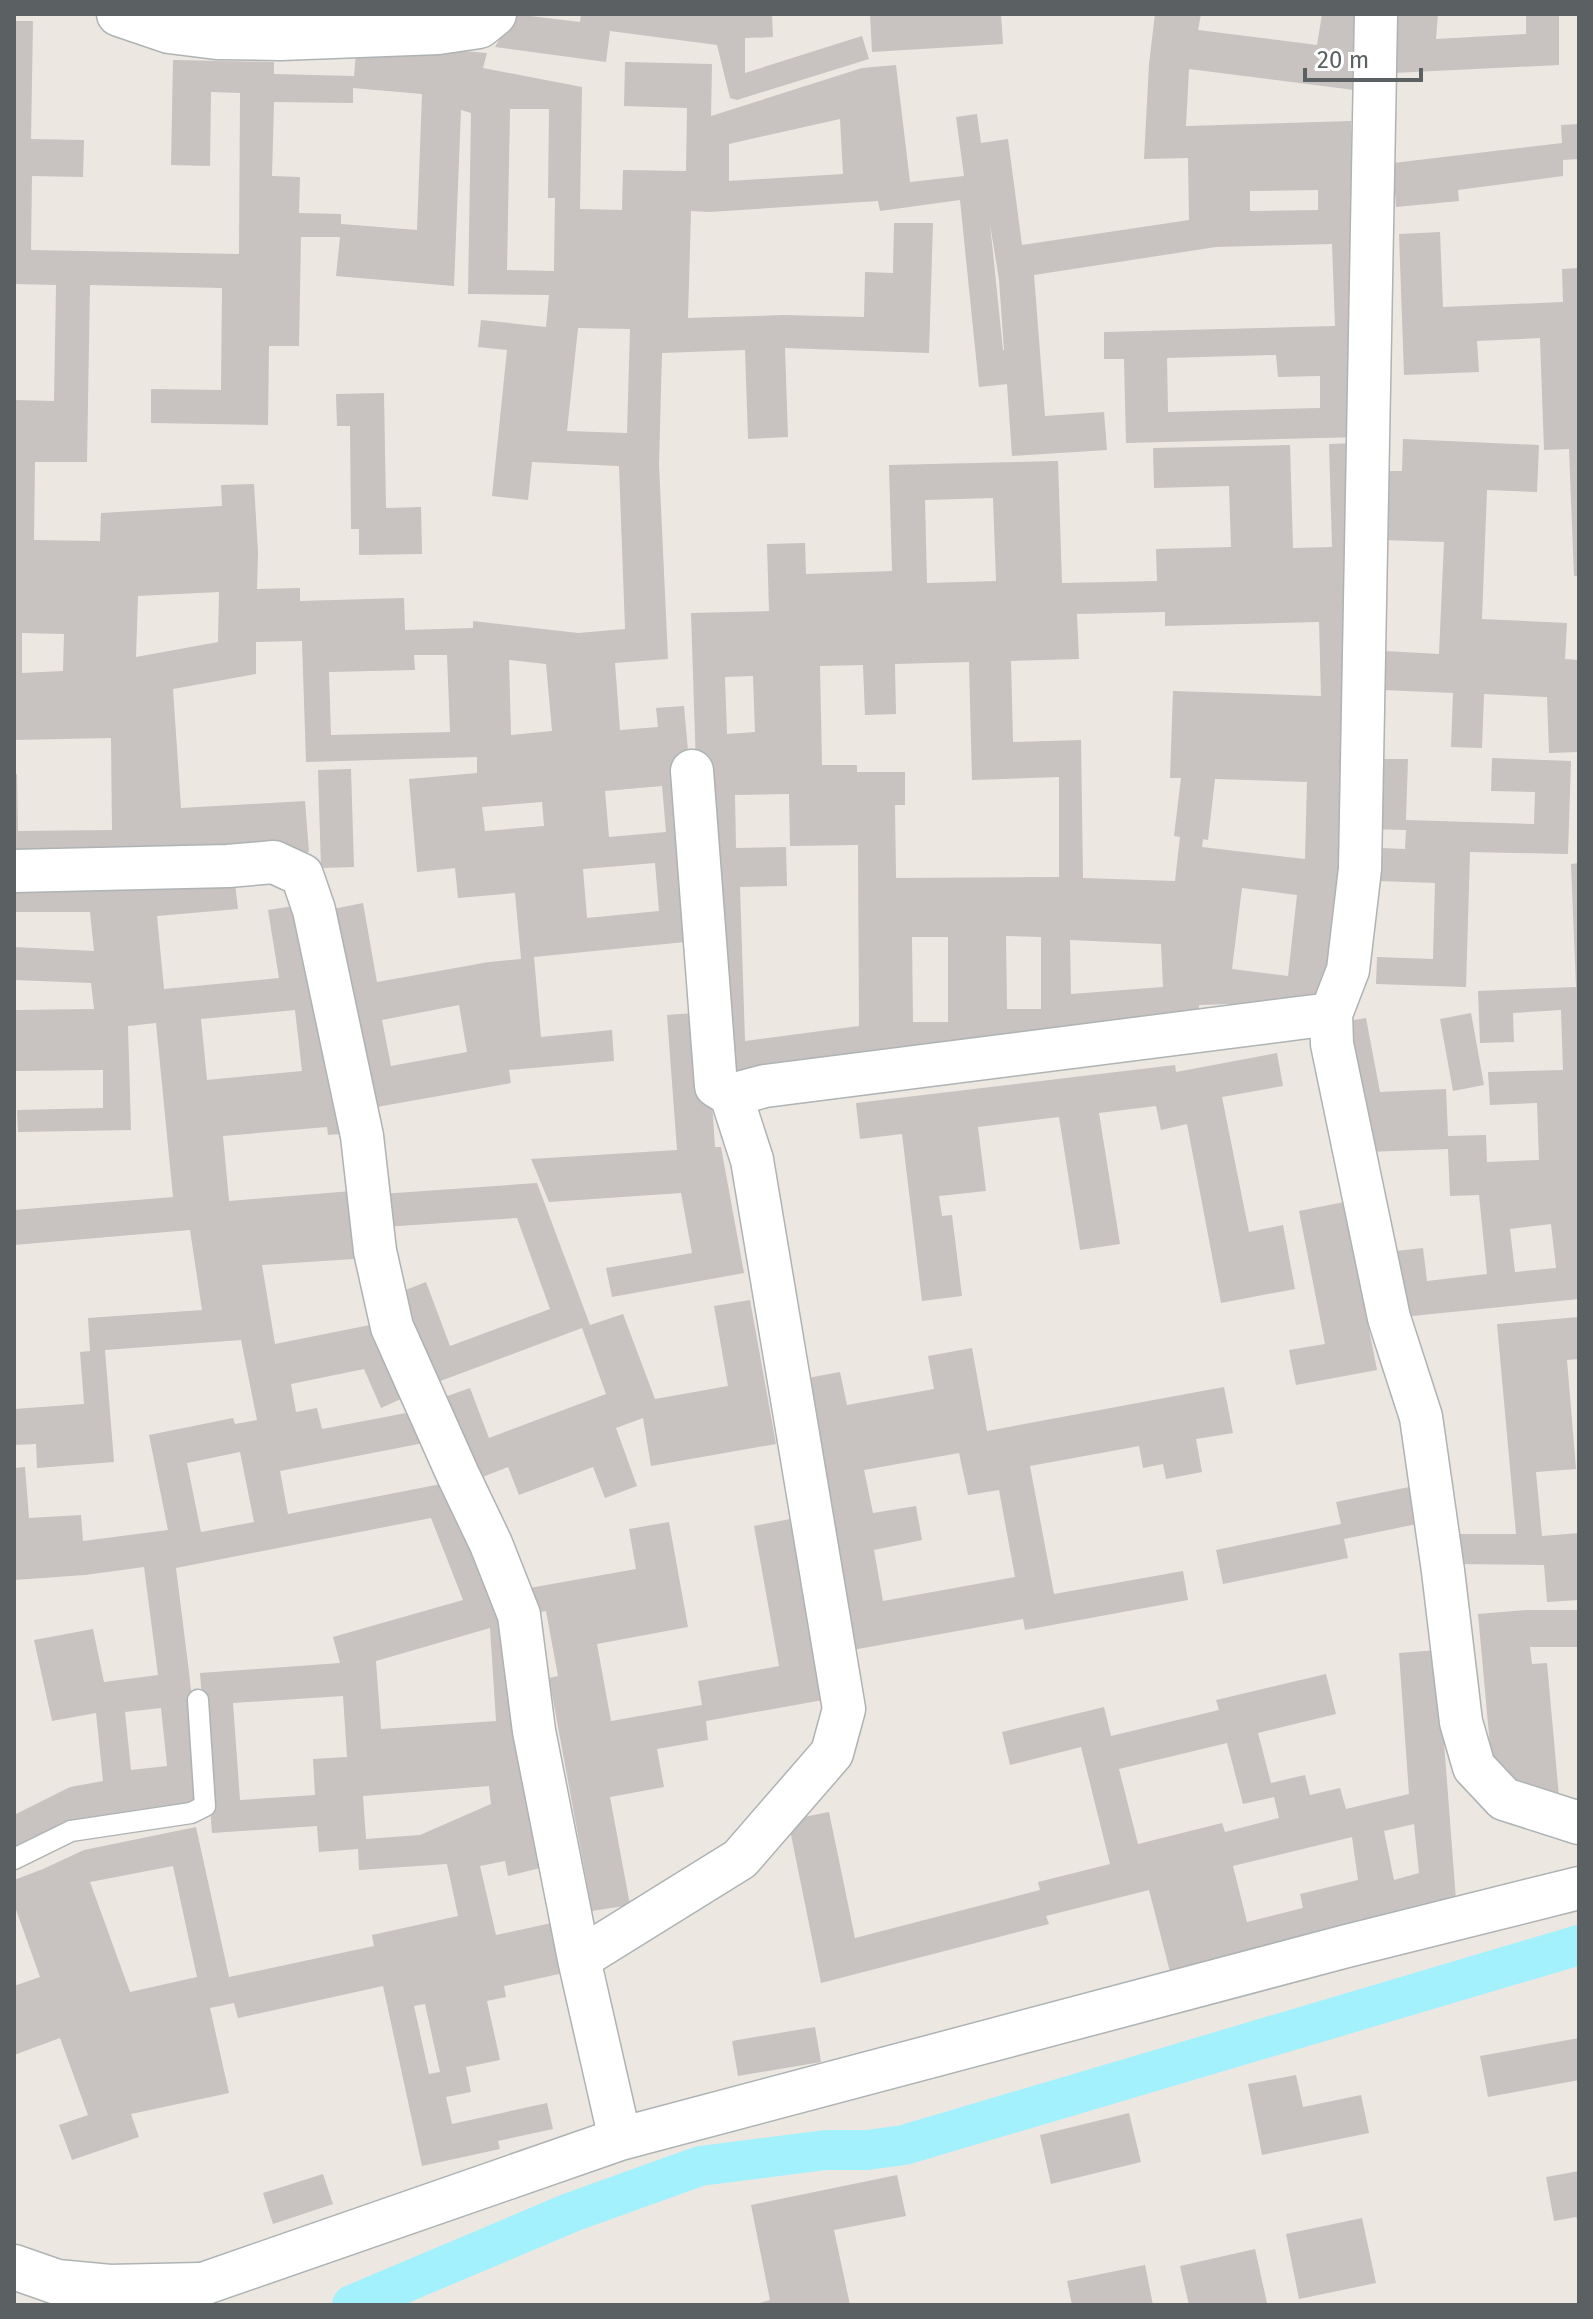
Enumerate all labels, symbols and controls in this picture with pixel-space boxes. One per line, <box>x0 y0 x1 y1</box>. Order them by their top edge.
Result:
scale bar <box>1305 32 1421 82</box>
text: 20 m <box>1317 46 1369 74</box>

